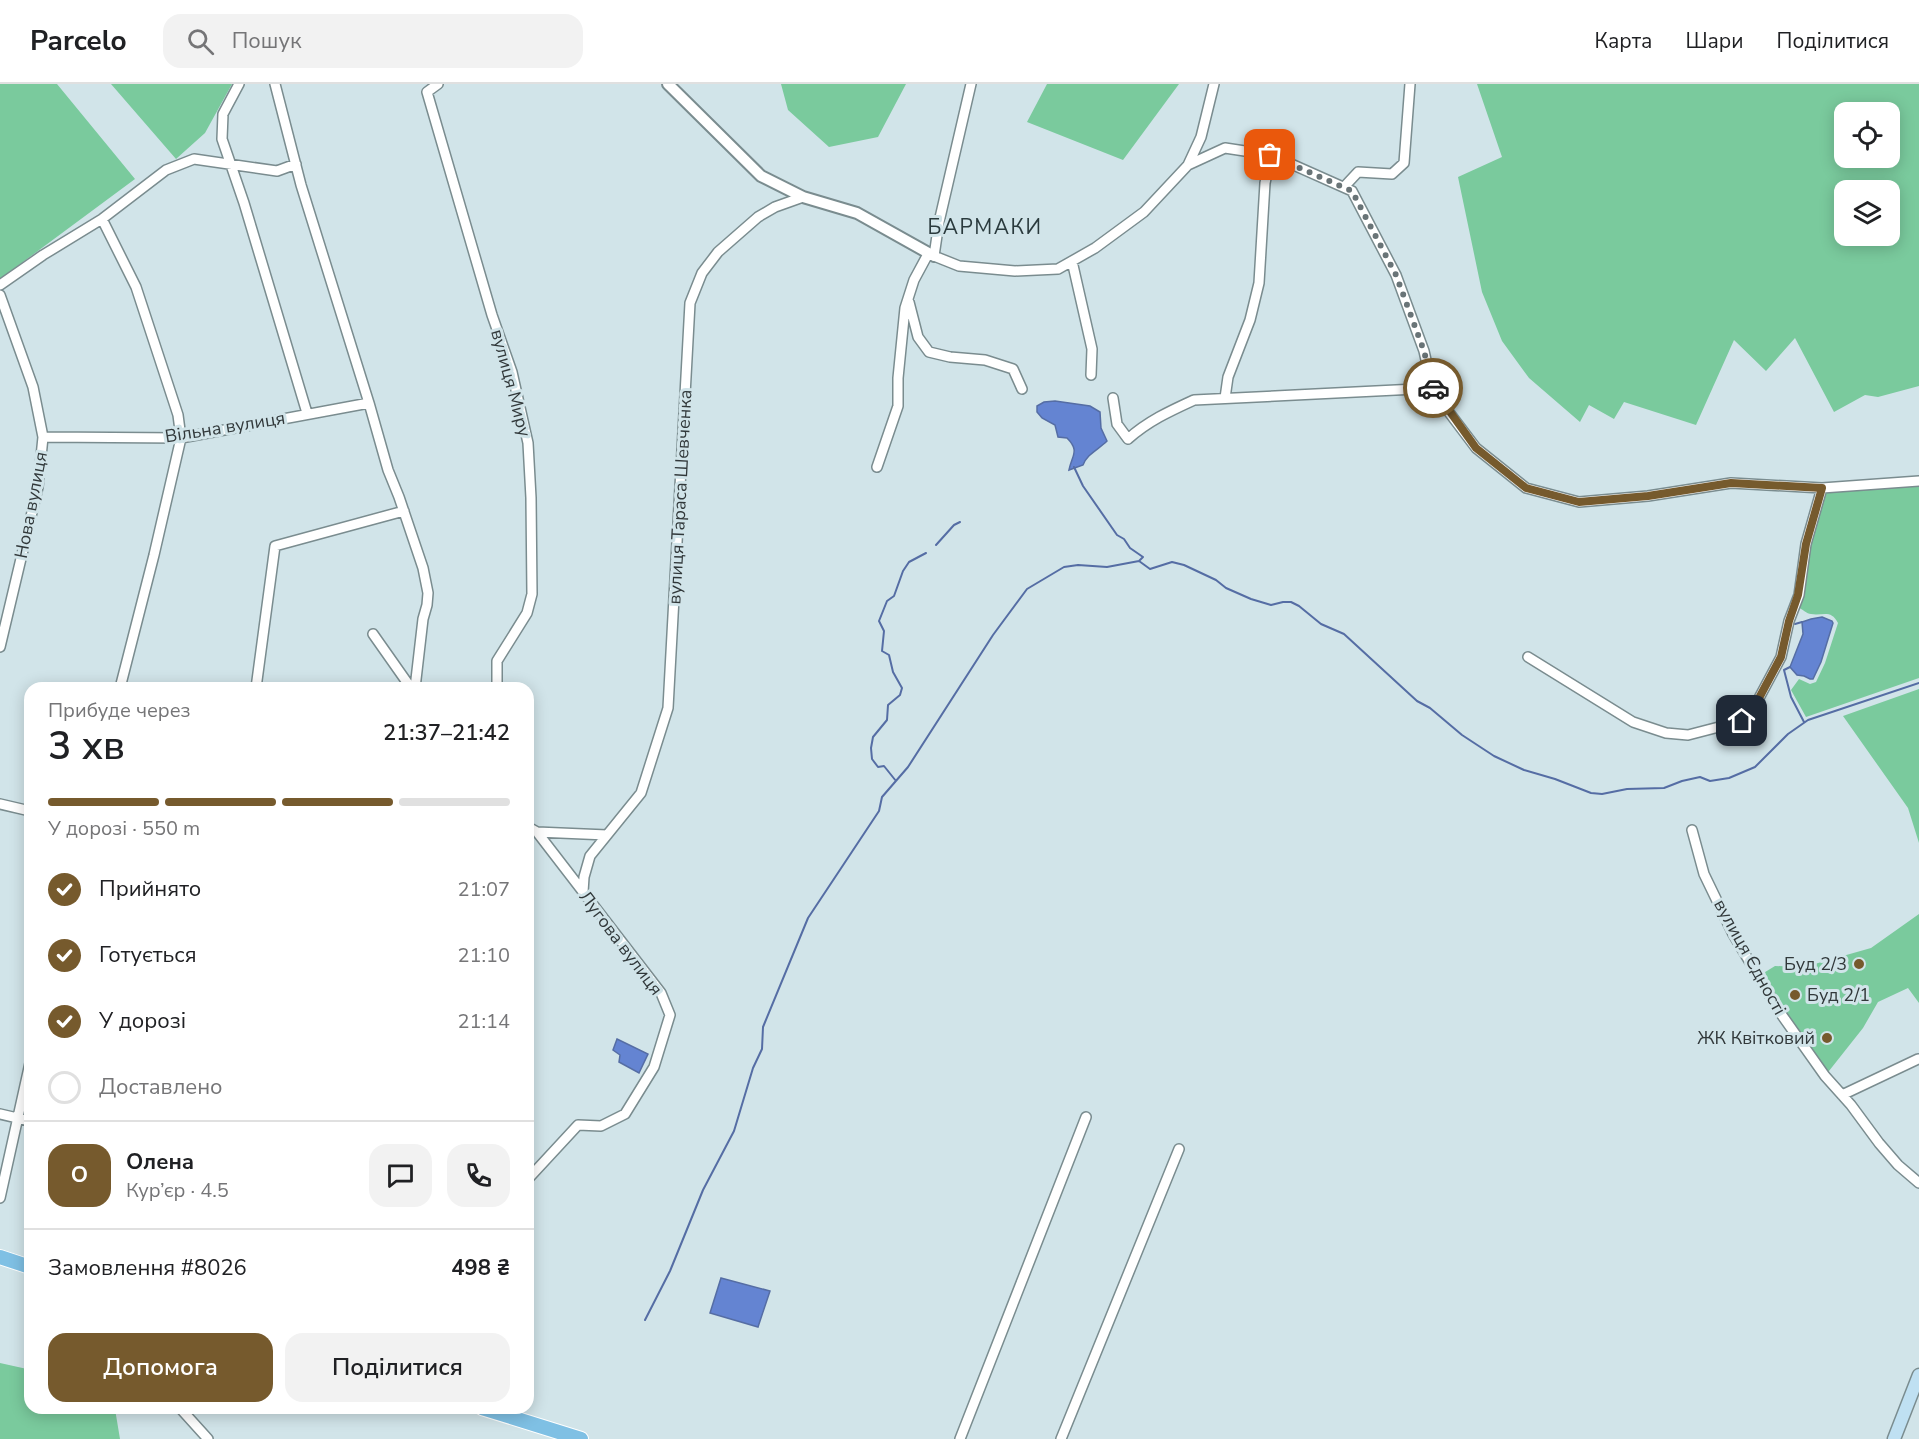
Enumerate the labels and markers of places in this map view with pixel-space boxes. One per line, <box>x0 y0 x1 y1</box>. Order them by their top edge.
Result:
pin <box>1244 129 1295 180</box>
pin <box>1716 695 1767 746</box>
place label: Буд 2/3 <box>1784 952 1847 976</box>
marker: Буд 2/3 <box>1852 957 1866 971</box>
place label: Буд 2/1 <box>1807 983 1870 1007</box>
marker: Буд 2/1 <box>1788 988 1802 1002</box>
place label: ЖК Квітковий <box>1697 1026 1815 1050</box>
marker: ЖК Квітковий <box>1820 1031 1834 1045</box>

